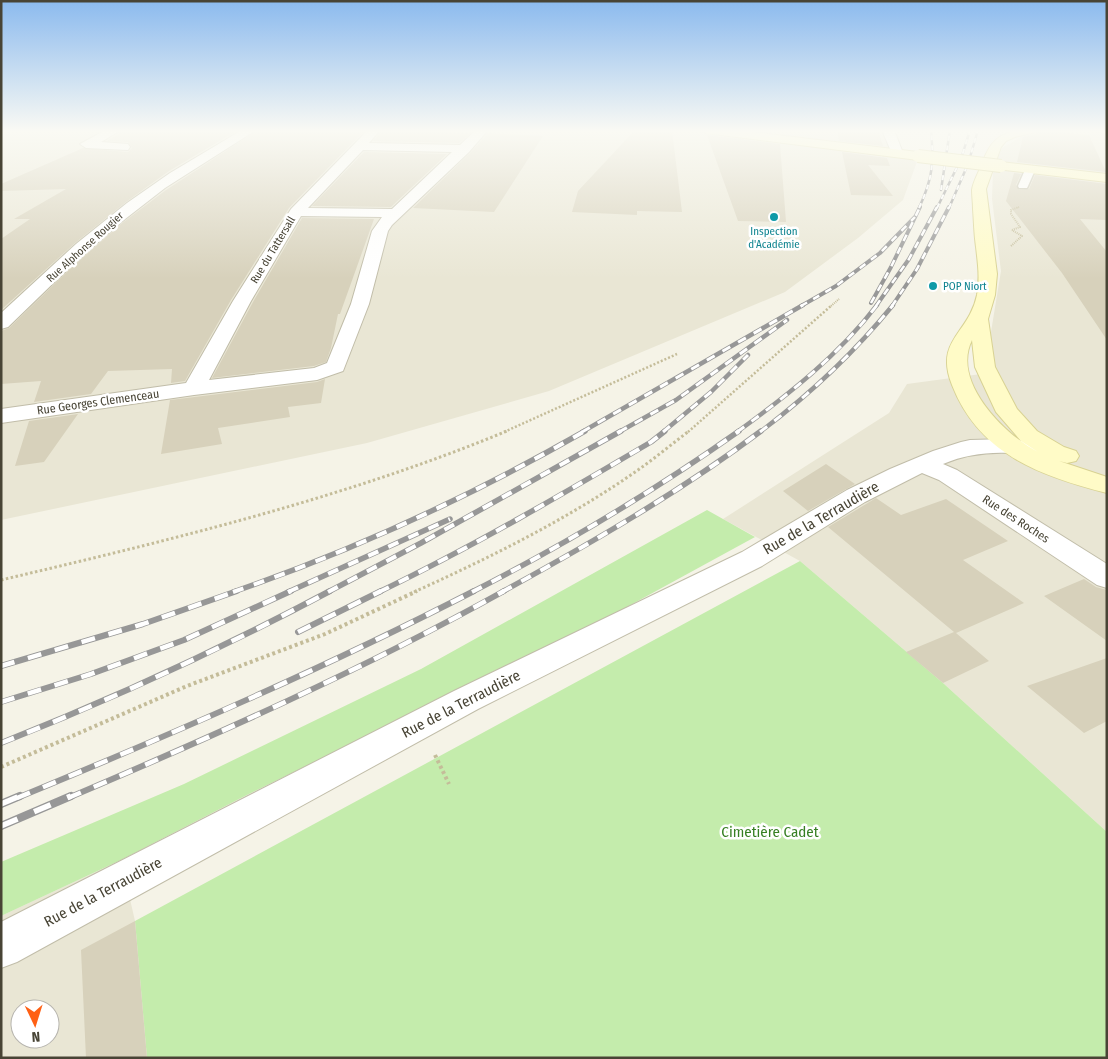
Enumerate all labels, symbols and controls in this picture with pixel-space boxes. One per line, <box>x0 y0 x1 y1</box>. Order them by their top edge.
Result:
street label: Rue Alphonse Rougier <box>44 209 126 285</box>
marker: Inspection d'Académie <box>768 211 780 223</box>
street label: Rue du Tattersall <box>248 214 298 286</box>
place label: Inspection d'Académie <box>748 225 800 251</box>
marker: POP Niort <box>927 280 939 292</box>
place label: POP Niort <box>943 280 987 293</box>
street label: Rue Georges Clemenceau <box>36 386 160 418</box>
street label: Rue de la Terraudière <box>760 477 882 559</box>
street label: Rue des Roches <box>980 492 1052 546</box>
street label: Rue de la Terraudière <box>399 666 523 742</box>
park label: Cimetière Cadet <box>721 823 819 841</box>
street label: Rue de la Terraudière <box>41 853 165 931</box>
north arrow <box>10 999 60 1049</box>
text: N <box>31 1028 41 1045</box>

